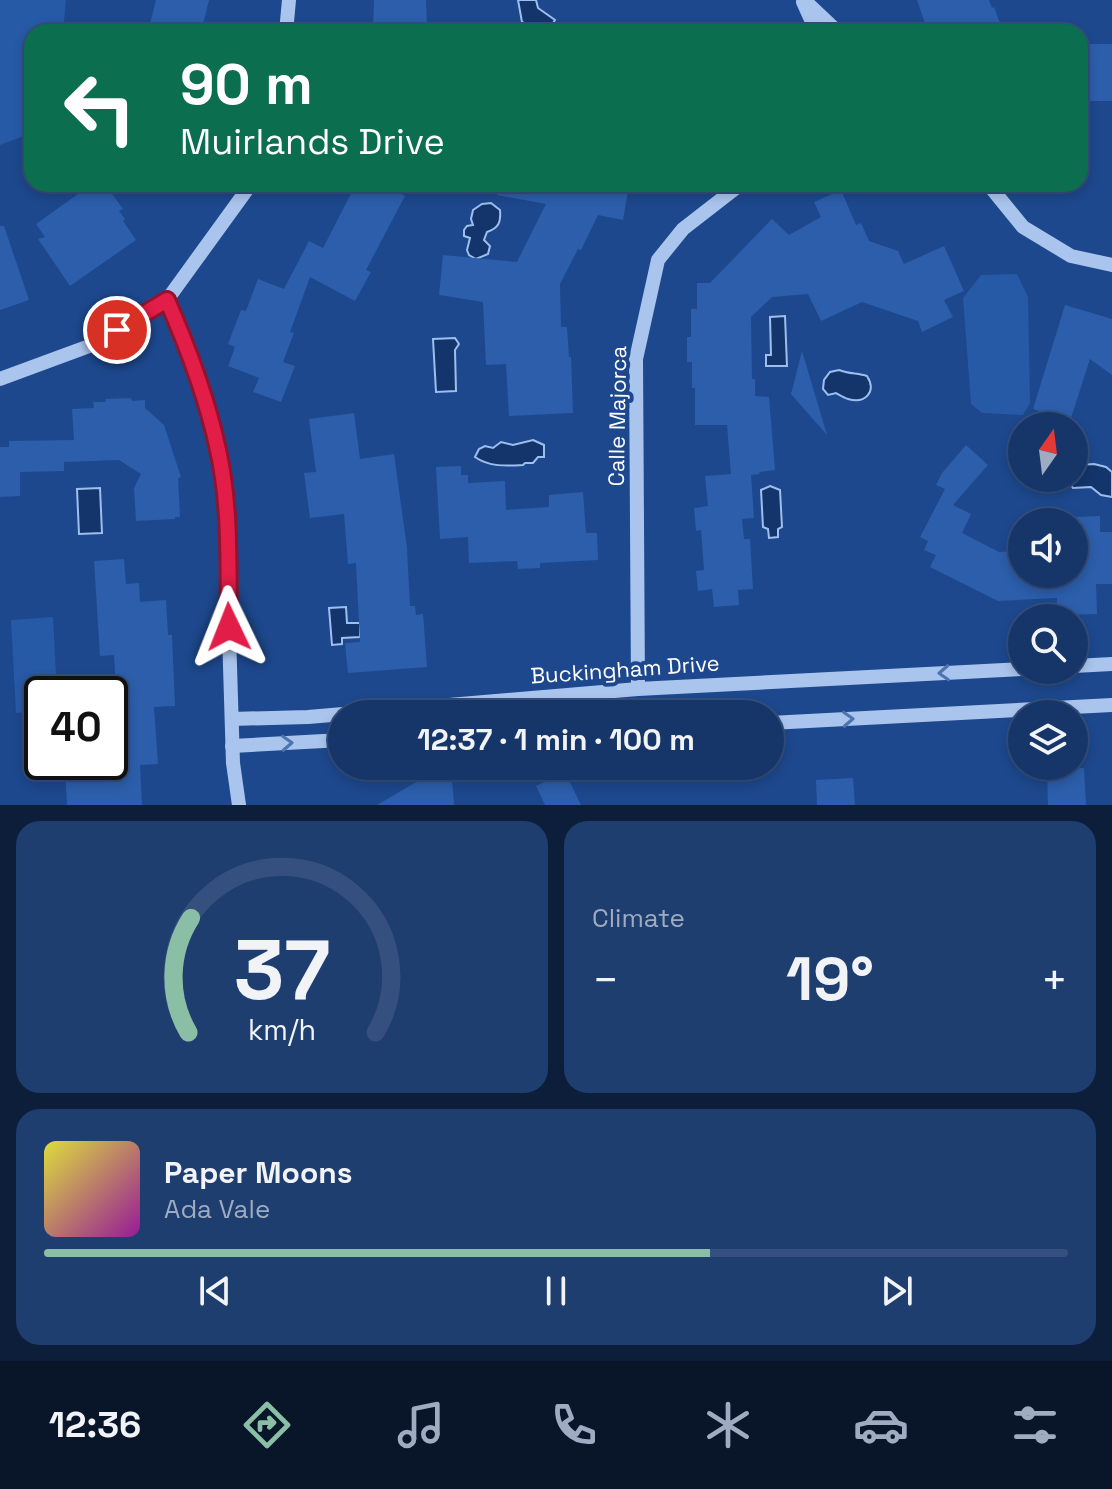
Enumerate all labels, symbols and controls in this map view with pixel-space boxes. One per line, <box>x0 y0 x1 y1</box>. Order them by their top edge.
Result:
text: 90 m <box>180 49 313 120</box>
icon: left <box>48 56 152 160</box>
text: Muirlands Drive <box>180 119 445 165</box>
pin <box>83 296 151 364</box>
icon: arrive <box>95 308 139 352</box>
street label: Calle Majorca <box>602 345 632 487</box>
north arrow <box>1008 412 1088 492</box>
map controls <box>1008 412 1088 780</box>
button: sound <box>1008 508 1088 588</box>
position arrow <box>187 585 271 669</box>
button: search <box>1008 604 1088 684</box>
street label: Buckingham Drive <box>530 648 720 690</box>
one-way arrow <box>937 664 950 681</box>
speed limit sign: 40 <box>24 676 128 780</box>
button: layers <box>1008 700 1088 780</box>
one-way arrow <box>842 711 855 728</box>
text: 12:37 · 1 min · 100 m <box>417 720 695 759</box>
one-way arrow <box>281 735 294 752</box>
text: Climate <box>592 901 685 935</box>
text: 37 <box>234 917 330 1023</box>
text: 19° <box>786 941 874 1018</box>
text: − <box>592 952 619 1008</box>
text: + <box>1041 952 1068 1008</box>
text: km/h <box>248 1012 316 1048</box>
text: Paper Moons <box>164 1153 353 1192</box>
text: Ada Vale <box>164 1192 270 1226</box>
icon: previous <box>193 1269 237 1313</box>
icon: pause <box>534 1269 578 1313</box>
icon: next <box>875 1269 919 1313</box>
icon: directions <box>239 1397 295 1453</box>
icon: music <box>393 1397 449 1453</box>
icon: phone <box>546 1397 602 1453</box>
icon: climate <box>700 1397 756 1453</box>
icon: car <box>853 1397 909 1453</box>
icon: filters <box>1007 1397 1063 1453</box>
text: 12:36 <box>49 1402 141 1448</box>

